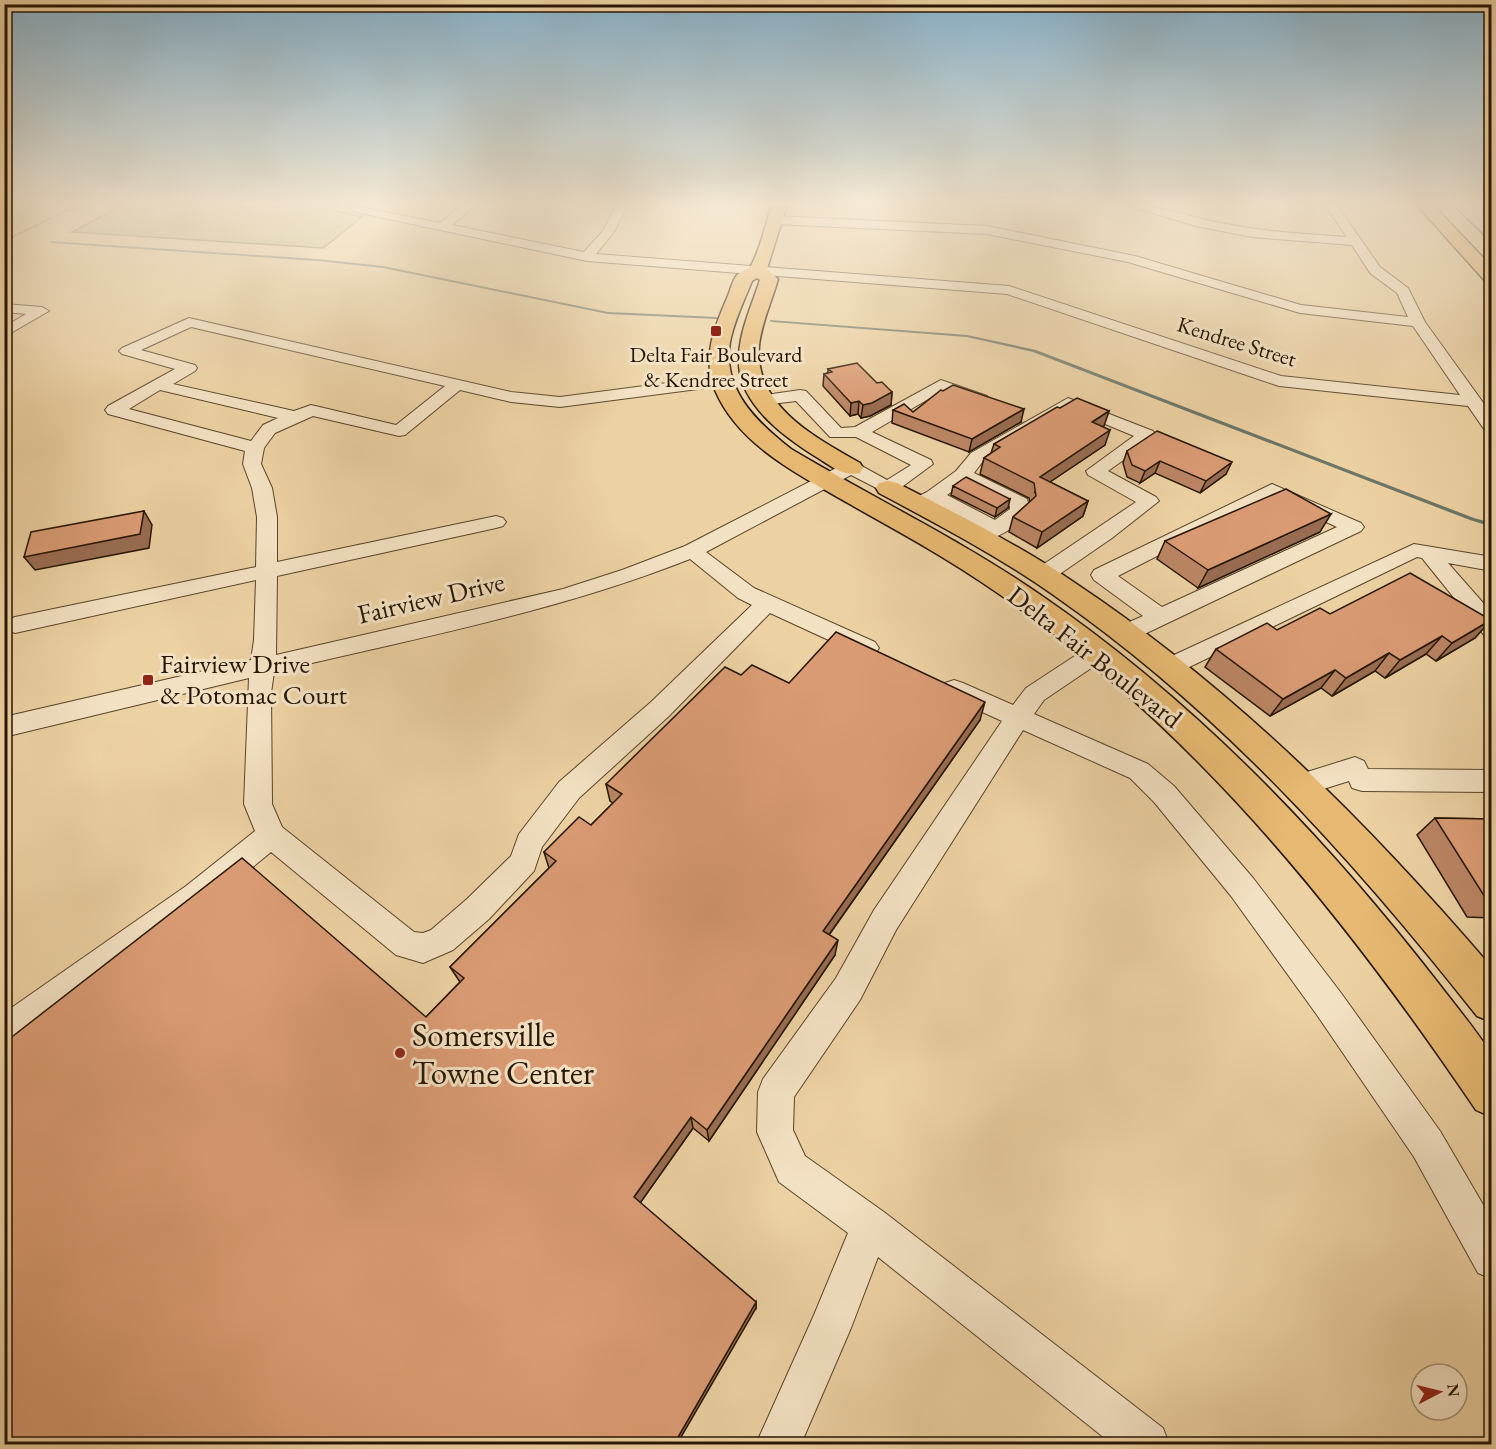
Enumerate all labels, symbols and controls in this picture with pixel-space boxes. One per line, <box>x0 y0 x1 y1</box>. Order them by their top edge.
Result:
street label: Kendree Street <box>1174 310 1300 373</box>
marker: Delta Fair Boulevard & Kendree Street <box>709 324 723 338</box>
place label: Delta Fair Boulevard & Kendree Street <box>630 340 803 394</box>
street label: Fairview Drive <box>354 564 508 631</box>
street label: Delta Fair Boulevard <box>1001 578 1190 736</box>
place label: Fairview Drive & Potomac Court <box>160 646 348 712</box>
marker: Fairview Drive & Potomac Court <box>141 673 155 687</box>
place label: Somersville Towne Center <box>412 1013 594 1094</box>
marker: Somersville Towne Center <box>393 1046 407 1060</box>
north arrow <box>1409 1362 1469 1422</box>
text: N <box>1442 1383 1465 1398</box>

